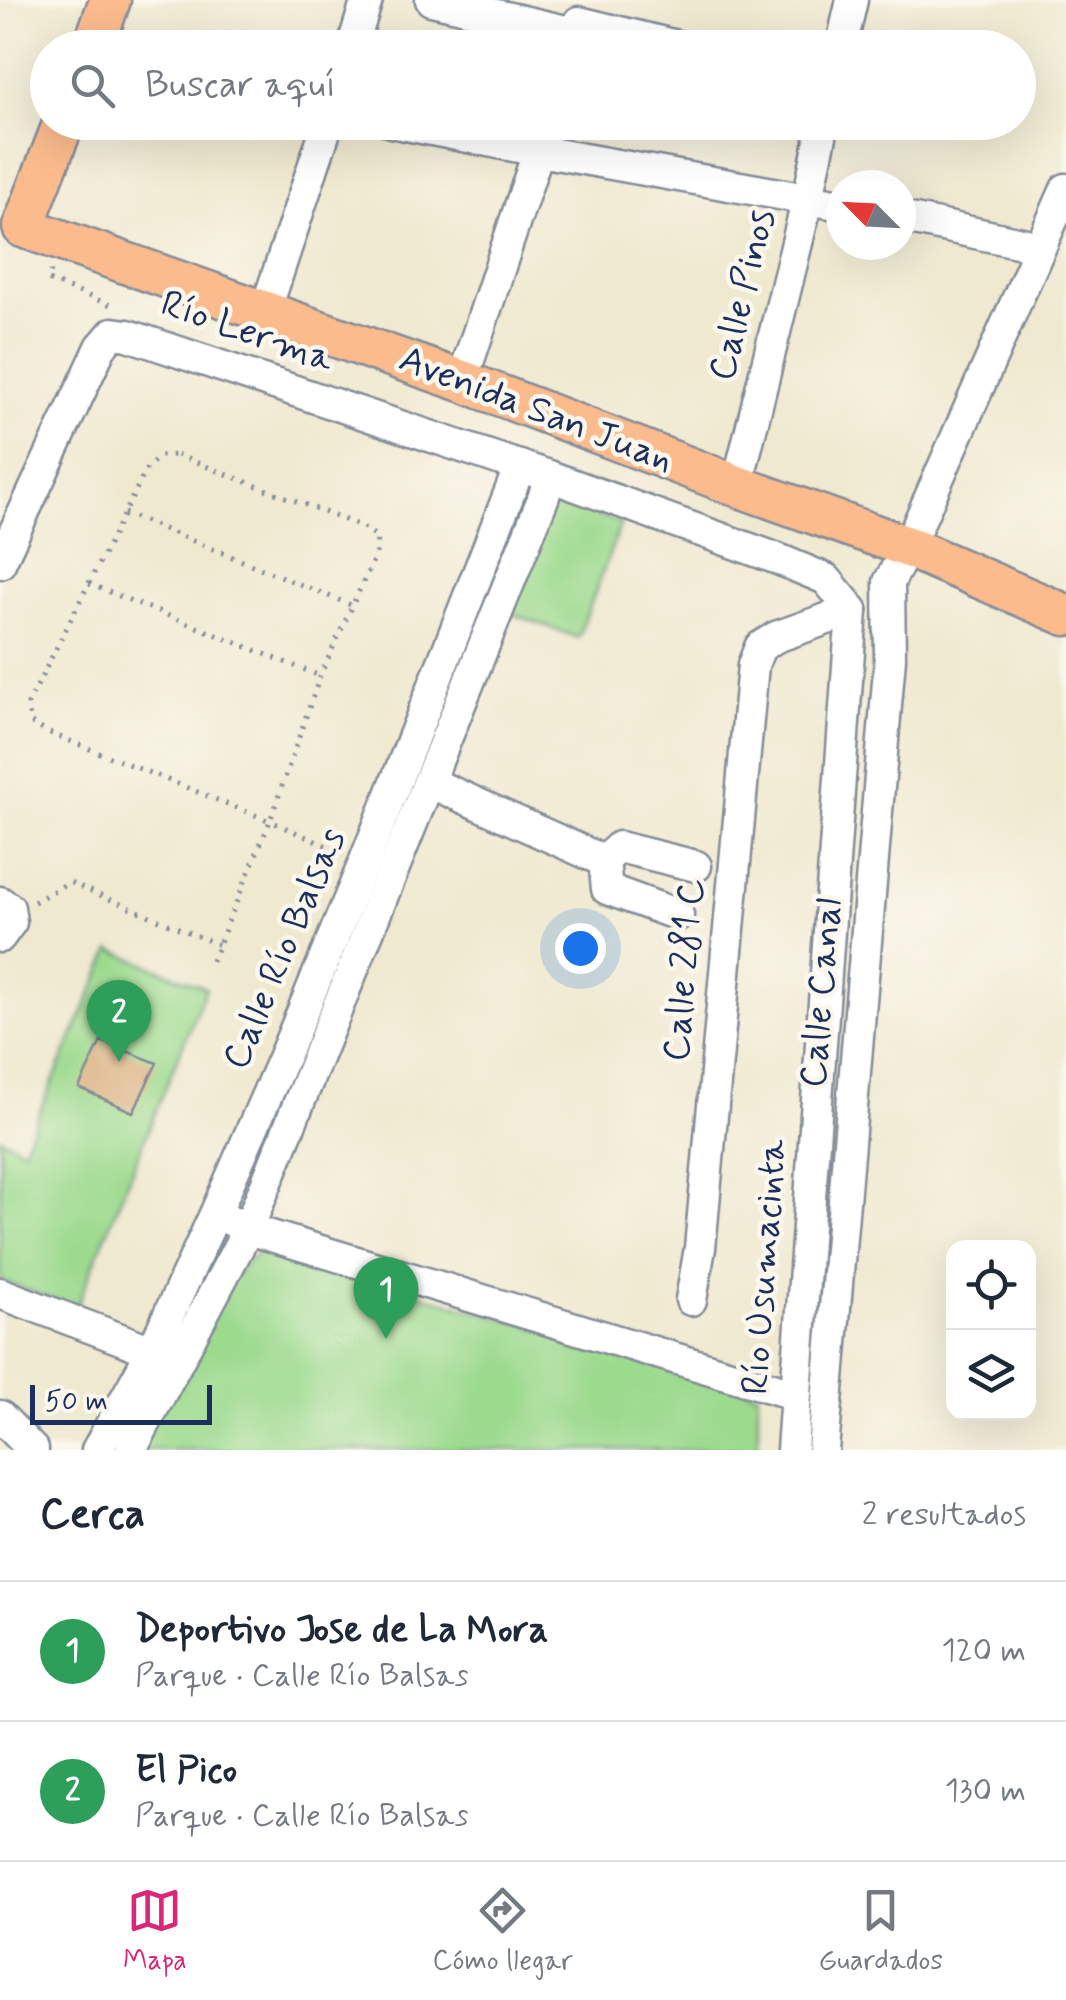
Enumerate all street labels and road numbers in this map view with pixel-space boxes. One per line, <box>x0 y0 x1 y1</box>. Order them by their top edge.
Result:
street label: Calle Pinos <box>698 204 788 386</box>
street label: Río Lerma <box>154 280 340 384</box>
street label: Avenida San Juan <box>392 335 680 485</box>
street label: Calle Río Balsas <box>212 821 358 1077</box>
street label: Calle 281 C <box>653 876 717 1064</box>
street label: Calle Canal <box>789 896 855 1090</box>
street label: Río Usumacinta <box>732 1137 798 1397</box>

